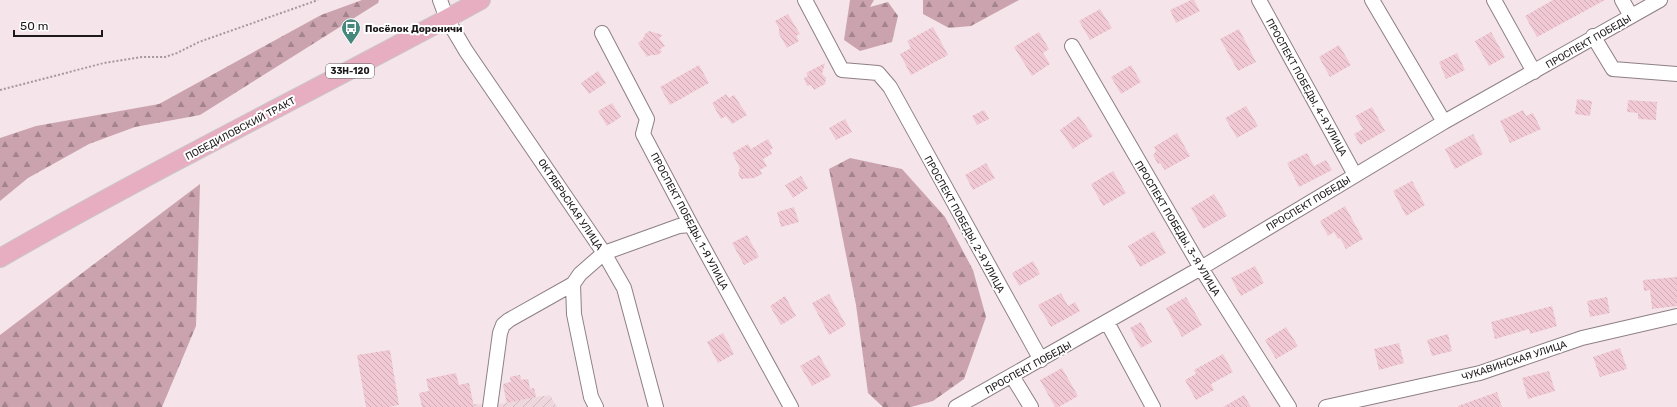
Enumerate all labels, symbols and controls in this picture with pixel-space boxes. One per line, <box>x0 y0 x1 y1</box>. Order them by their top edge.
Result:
scale bar <box>14 12 102 38</box>
street label: ПРОСПЕКТ ПОБЕДЫ <box>1544 13 1633 71</box>
bus stop icon: Посёлок Дороничи <box>340 17 362 45</box>
street label: ПРОСПЕКТ ПОБЕДЫ, 4-Я УЛИЦА <box>1263 17 1349 159</box>
text: 50 m <box>20 19 48 33</box>
place label: Посёлок Дороничи <box>365 23 462 35</box>
road number: 33Н-120 <box>326 64 374 78</box>
street label: ПОБЕДИЛОВСКИЙ ТРАКТ <box>183 95 298 163</box>
street label: ПРОСПЕКТ ПОБЕДЫ, 1-Я УЛИЦА <box>648 151 731 292</box>
street label: ПРОСПЕКТ ПОБЕДЫ, 2-Я УЛИЦА <box>921 154 1007 295</box>
street label: ОКТЯБРЬСКАЯ УЛИЦА <box>535 157 605 253</box>
street label: ПРОСПЕКТ ПОБЕДЫ, 3-Я УЛИЦА <box>1132 159 1222 298</box>
street label: ПРОСПЕКТ ПОБЕДЫ <box>1264 174 1353 234</box>
street label: ЧУКАВИНСКАЯ УЛИЦА <box>1460 338 1569 384</box>
street label: ПРОСПЕКТ ПОБЕДЫ <box>983 339 1074 397</box>

